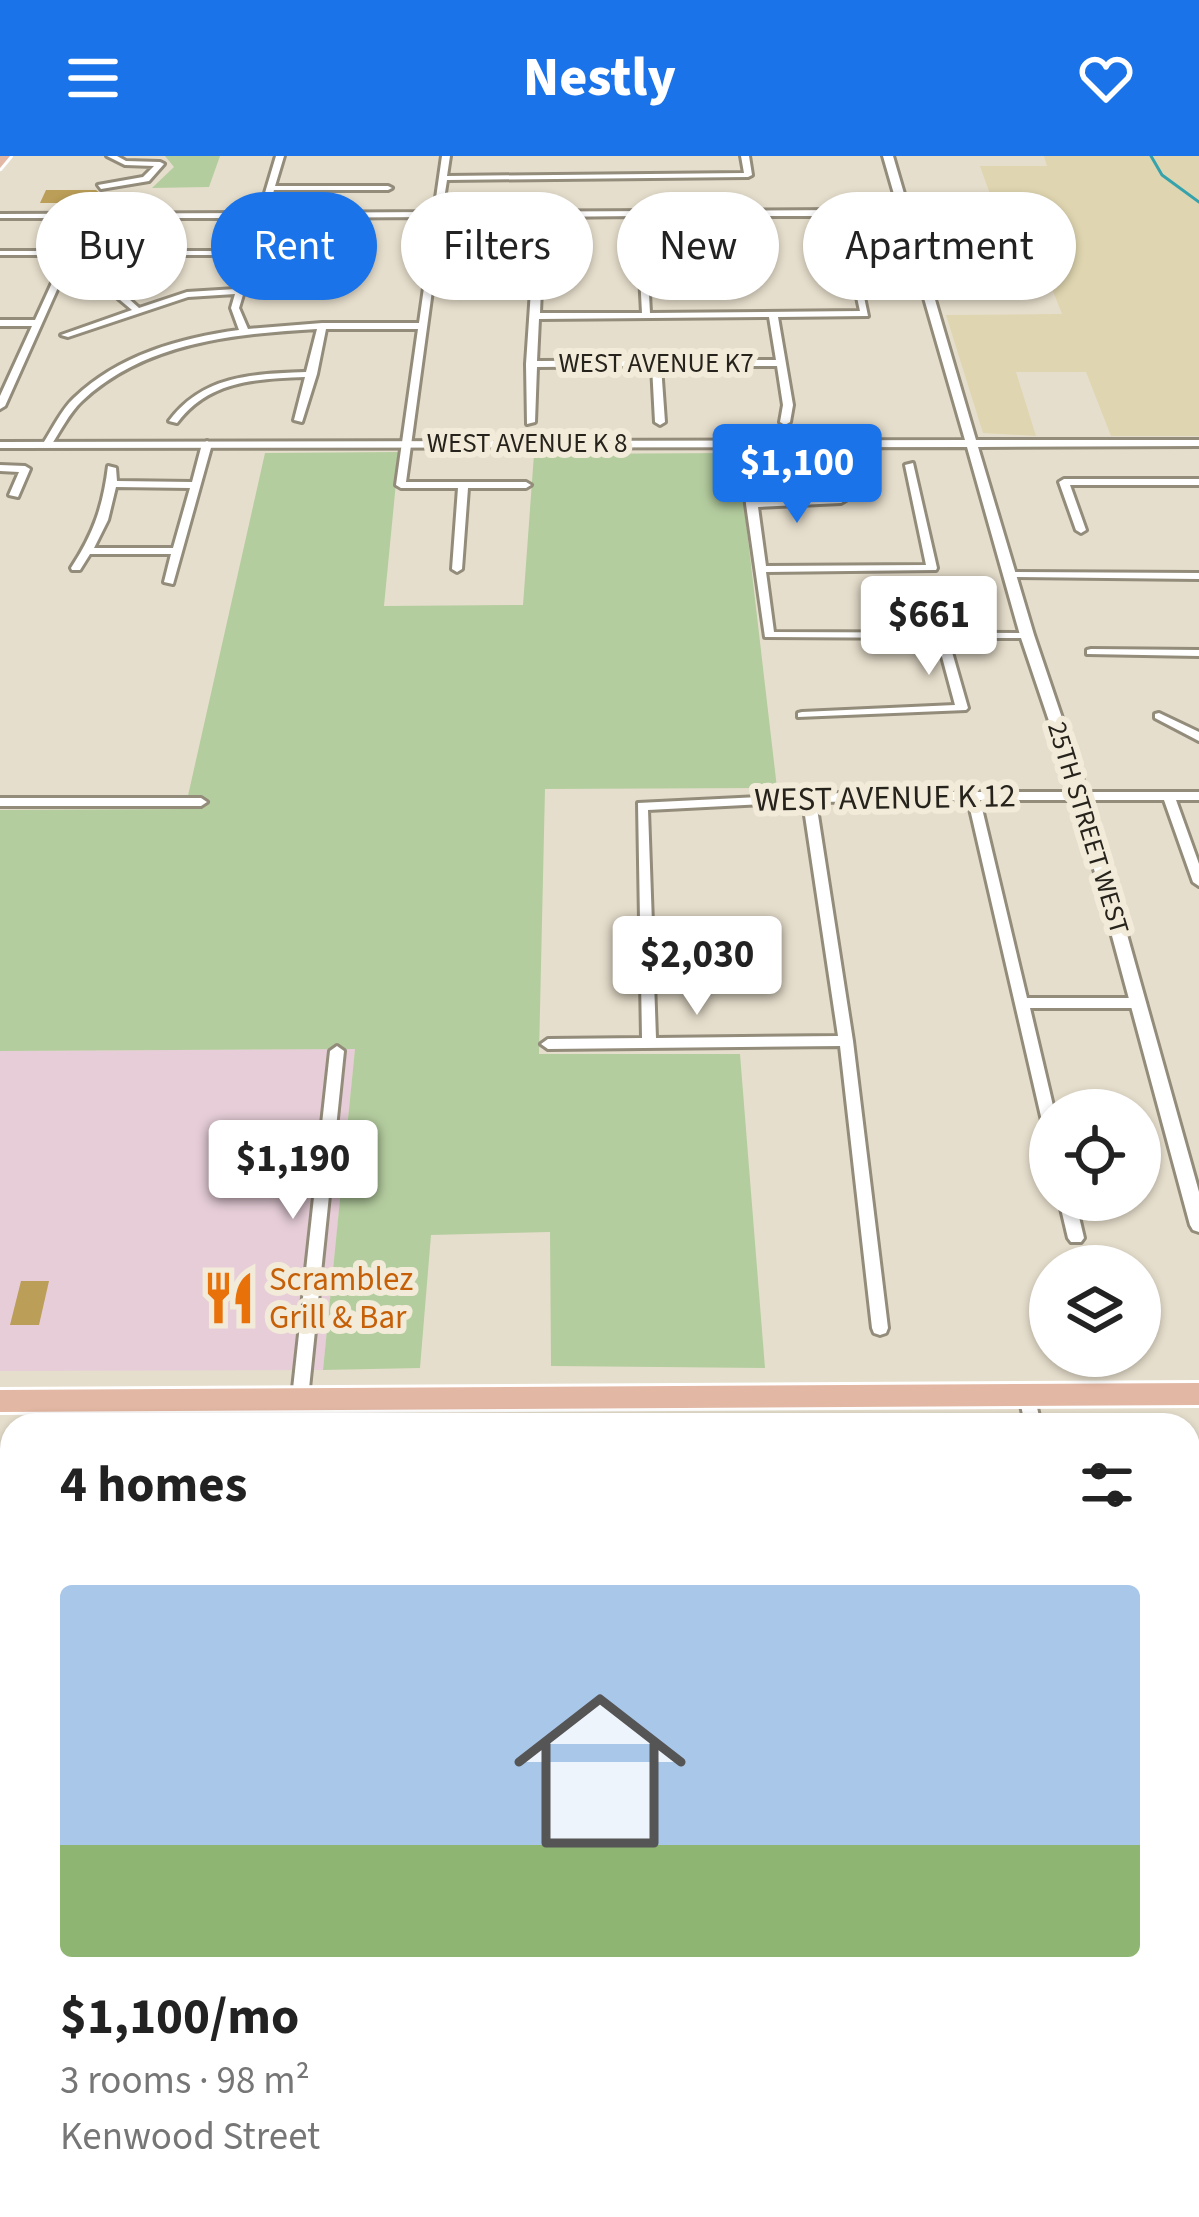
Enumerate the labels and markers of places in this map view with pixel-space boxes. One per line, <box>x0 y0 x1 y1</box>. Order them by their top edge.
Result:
pin: $1,100 <box>699 424 895 526</box>
pin: $661 <box>858 576 1000 678</box>
pin: $2,030 <box>599 916 795 1018</box>
pin: $1,190 <box>195 1120 391 1222</box>
place label: Scramblez Grill & Bar <box>269 1256 413 1341</box>
restaurant icon: Scramblez Grill & Bar <box>200 1269 258 1327</box>

